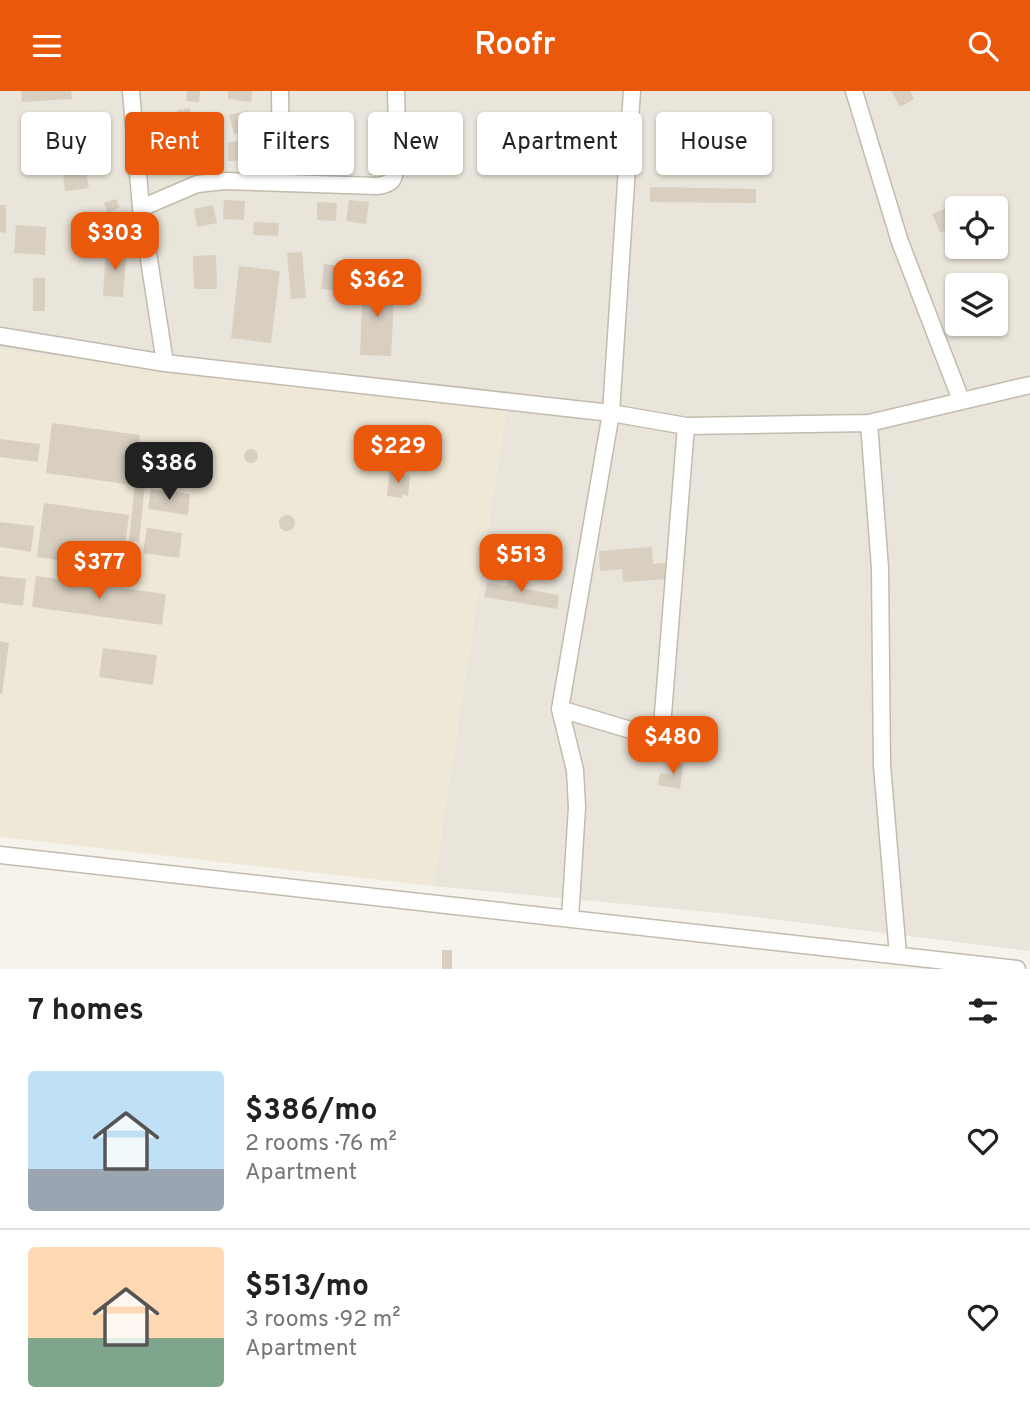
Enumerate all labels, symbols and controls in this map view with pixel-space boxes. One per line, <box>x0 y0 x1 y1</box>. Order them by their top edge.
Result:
text: Roofr <box>474 26 556 66</box>
icon: menu <box>28 27 66 65</box>
icon: search <box>964 27 1002 65</box>
chip: Buy <box>21 112 111 175</box>
chip: Rent <box>125 112 224 175</box>
chip: Filters <box>238 112 354 175</box>
chip: New <box>368 112 463 175</box>
chip: Apartment <box>477 112 642 175</box>
chip: House <box>656 112 772 175</box>
map controls <box>945 196 1008 336</box>
button: locate <box>945 196 1008 259</box>
pin: $303 <box>74 213 156 272</box>
text: $303 <box>87 220 143 249</box>
pin: $362 <box>336 259 418 319</box>
text: $362 <box>349 267 405 296</box>
button: layers <box>945 273 1008 336</box>
pin: $229 <box>357 425 439 485</box>
text: $229 <box>370 433 426 462</box>
pin: $386 <box>128 443 210 502</box>
text: $386 <box>141 450 197 479</box>
pin: $513 <box>480 535 562 594</box>
pin: $377 <box>58 541 140 601</box>
text: $513 <box>496 542 546 571</box>
text: $377 <box>73 549 125 578</box>
pin: $480 <box>632 717 714 776</box>
text: $480 <box>644 724 702 753</box>
icon: filters <box>964 992 1002 1030</box>
text: 7 homes <box>28 993 144 1030</box>
text: $386/mo <box>245 1093 378 1130</box>
icon: home <box>84 1099 168 1183</box>
icon: heart <box>964 1122 1002 1160</box>
text: 2 rooms · 76 m² <box>245 1130 397 1159</box>
text: Apartment <box>245 1159 357 1188</box>
text: $513/mo <box>245 1269 369 1306</box>
icon: home <box>84 1275 168 1359</box>
icon: heart <box>964 1298 1002 1336</box>
text: 3 rooms · 92 m² <box>245 1306 401 1335</box>
text: Apartment <box>245 1335 357 1364</box>

